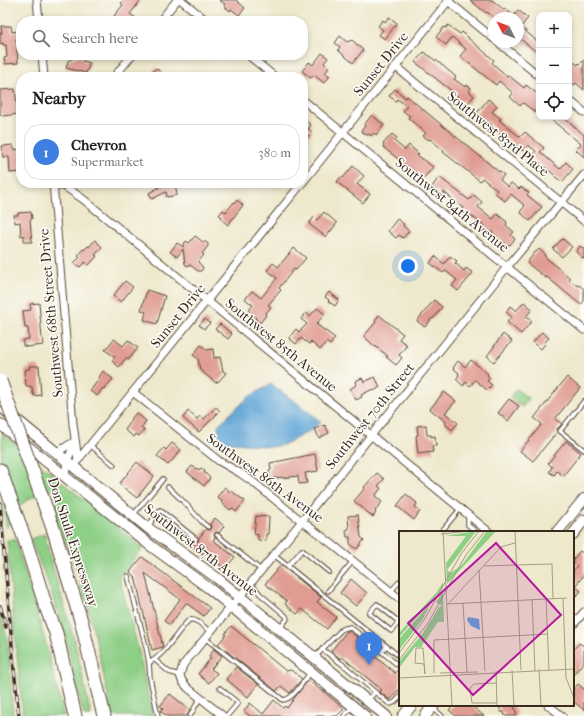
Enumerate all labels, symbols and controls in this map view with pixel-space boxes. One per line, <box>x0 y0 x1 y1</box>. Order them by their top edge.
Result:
north arrow <box>488 12 524 48</box>
map controls <box>536 12 572 120</box>
button: + <box>536 12 572 48</box>
search box <box>16 16 308 60</box>
icon: search <box>30 27 52 49</box>
street label: Sunset Drive <box>350 28 412 99</box>
text: Search here <box>62 29 138 47</box>
button: − <box>536 48 572 84</box>
button: locate <box>536 84 572 120</box>
text: Nearby <box>32 88 86 108</box>
street label: Southwest 83rd Place <box>444 88 552 180</box>
text: Chevron <box>71 136 127 154</box>
text: 1 <box>44 145 48 160</box>
text: 380 m <box>258 145 291 160</box>
text: Supermarket <box>71 154 144 169</box>
street label: Southwest 84th Avenue <box>392 154 512 256</box>
street label: Southwest 68th Street Drive <box>35 228 67 398</box>
your location <box>398 256 418 276</box>
street label: Sunset Drive <box>147 280 209 351</box>
street label: Southwest 85th Avenue <box>222 295 340 395</box>
street label: Southwest 70th Street <box>322 359 418 473</box>
street label: Southwest 86th Avenue <box>203 430 327 526</box>
street label: Don Shula Expressway <box>44 475 102 610</box>
street label: Southwest 87th Avenue <box>141 500 261 600</box>
inset map <box>399 531 574 706</box>
pin: 1 <box>356 632 382 665</box>

